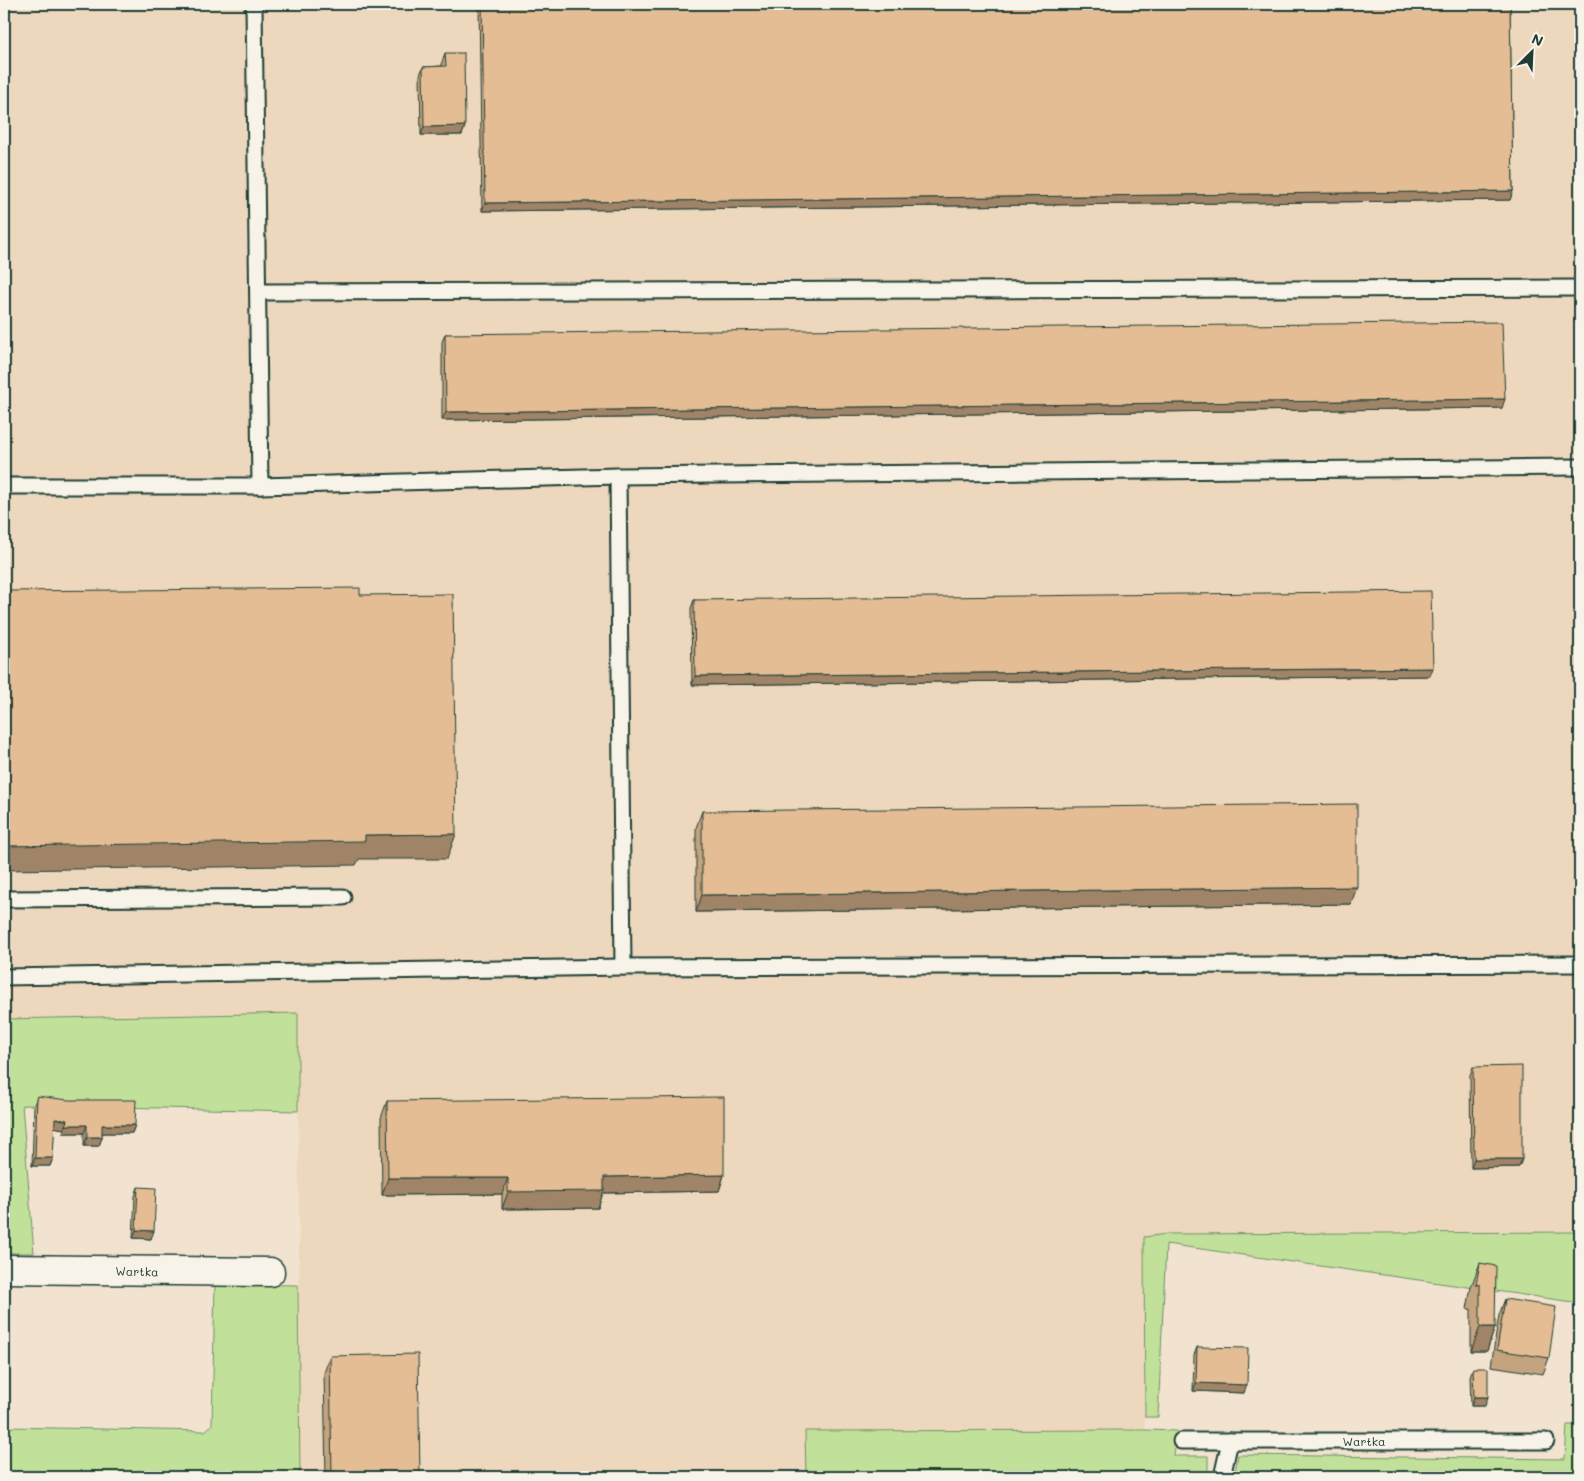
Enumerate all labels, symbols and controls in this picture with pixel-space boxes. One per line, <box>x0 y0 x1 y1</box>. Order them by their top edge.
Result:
north arrow <box>1506 28 1556 78</box>
text: N <box>1529 29 1546 51</box>
street label: Wartka <box>115 1263 159 1279</box>
street label: Wartka <box>1342 1433 1386 1449</box>

